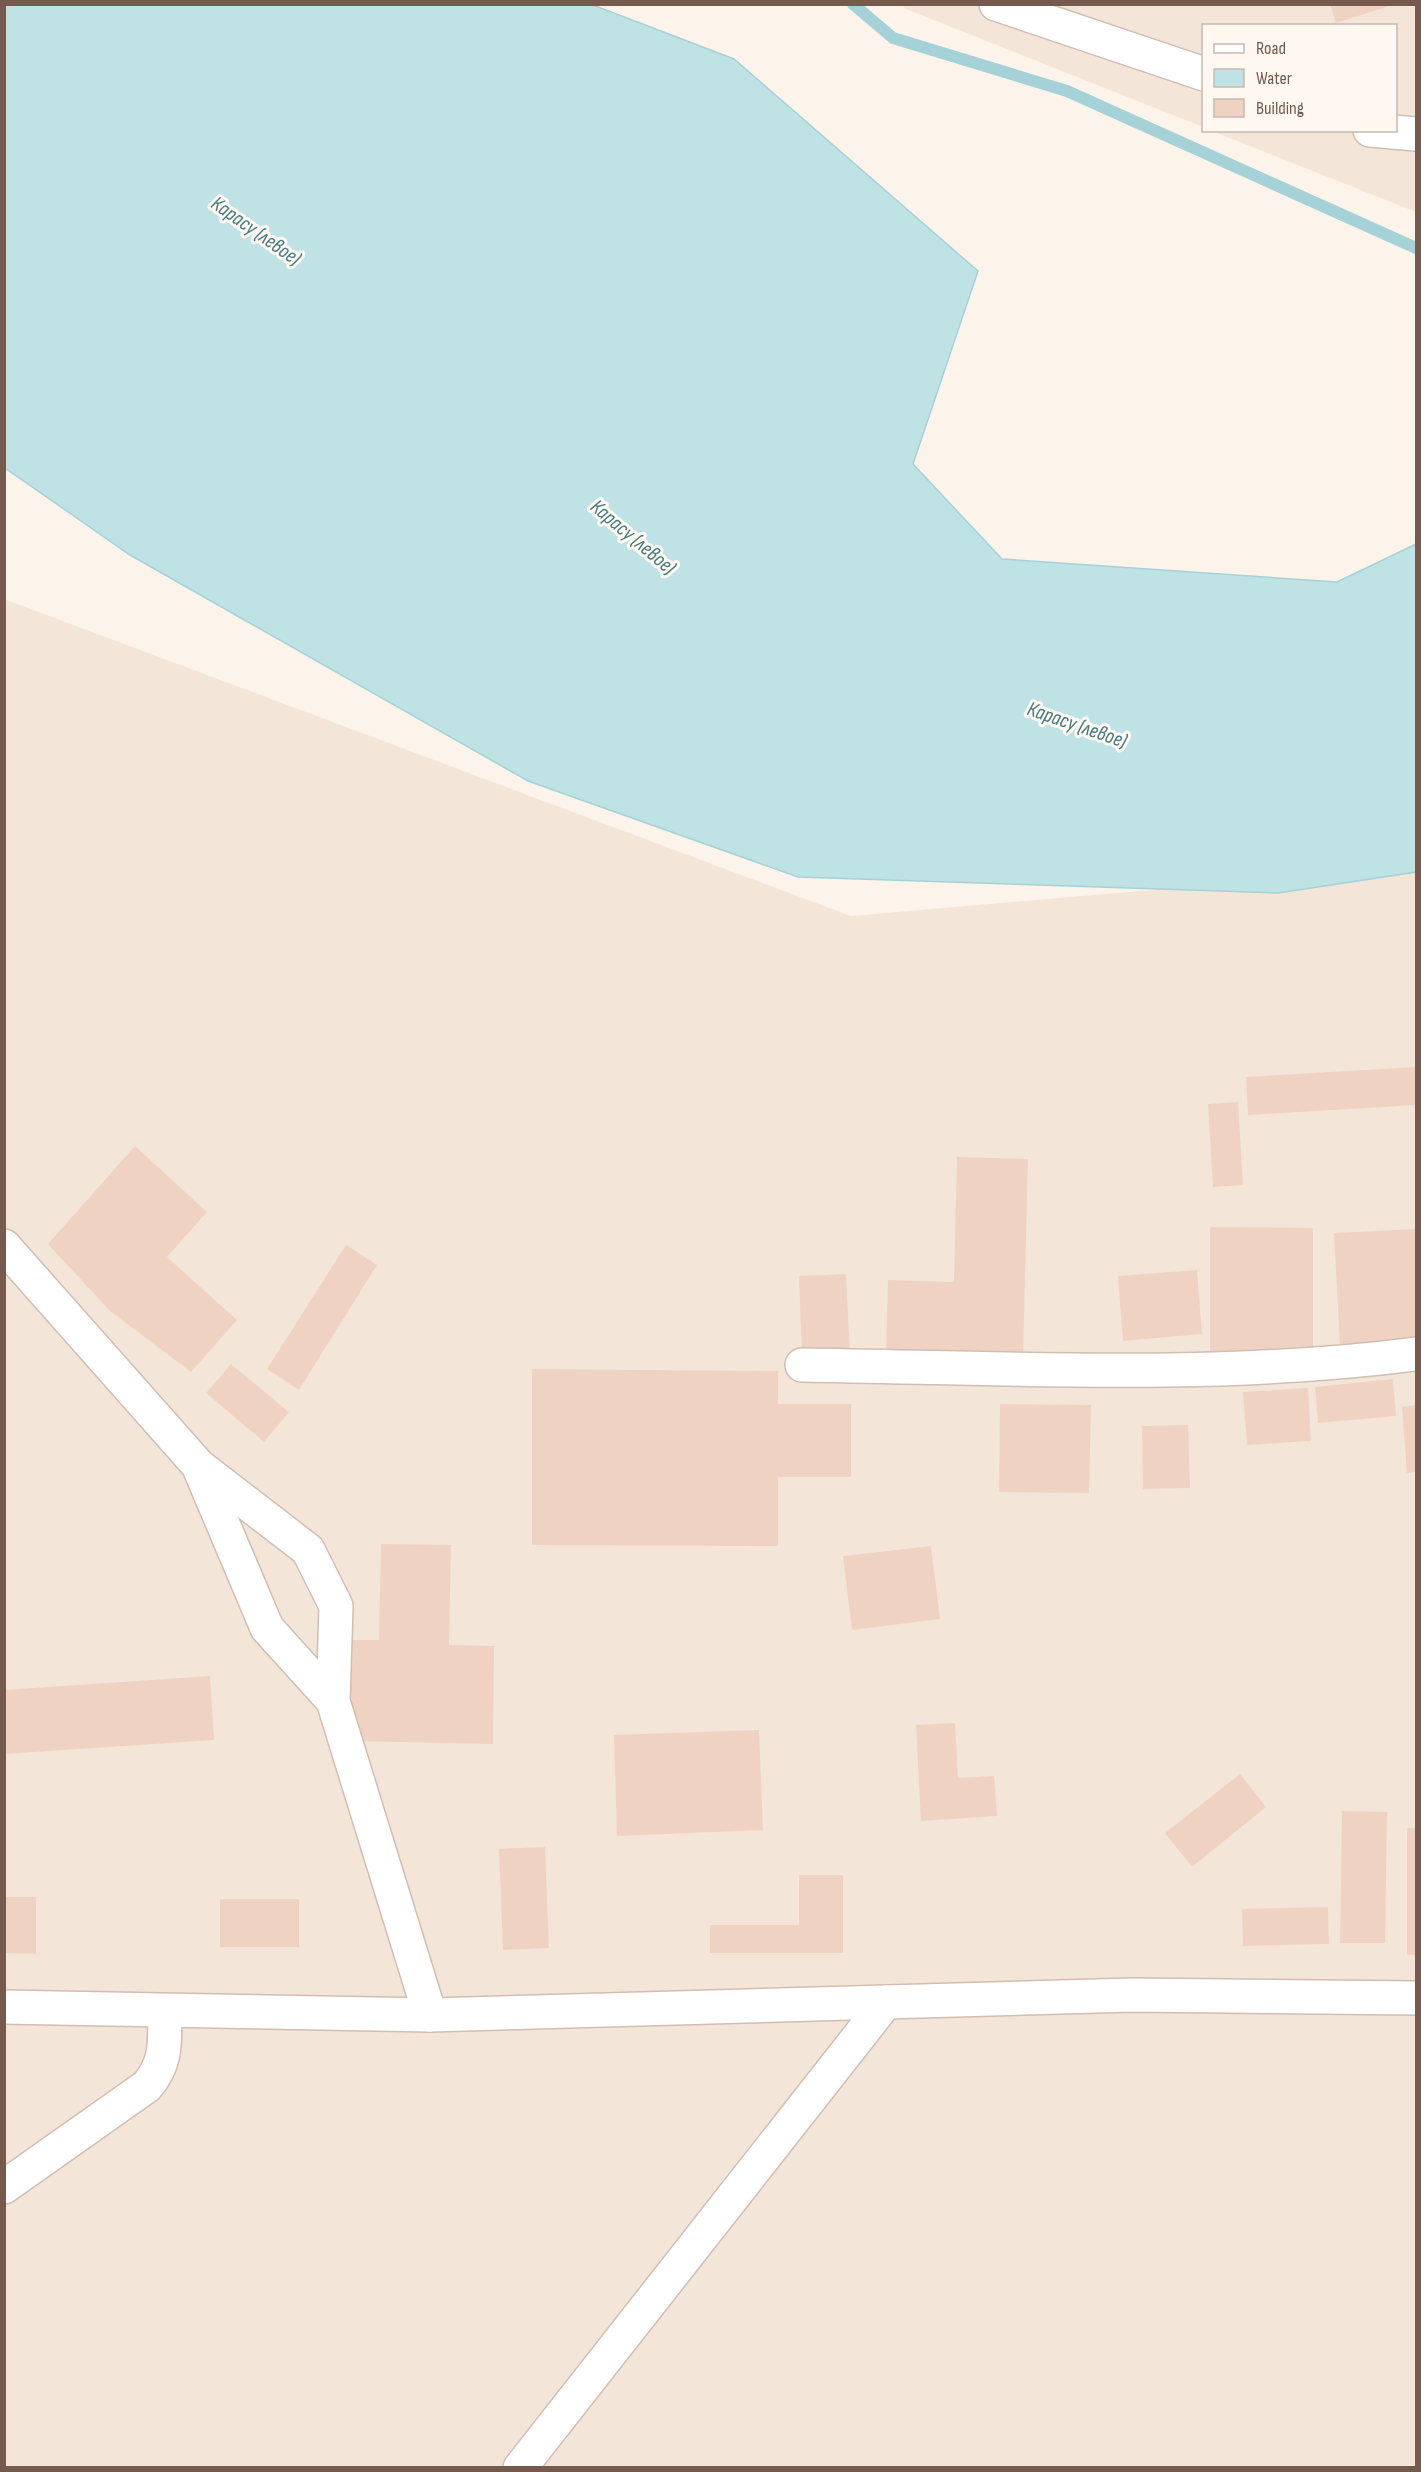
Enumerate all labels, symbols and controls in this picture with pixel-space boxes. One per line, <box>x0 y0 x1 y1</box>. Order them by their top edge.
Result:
legend <box>1202 24 1397 132</box>
text: Road <box>1256 38 1286 59</box>
text: Water <box>1256 68 1292 89</box>
text: Building <box>1256 98 1304 119</box>
water label: Карасу (левое) <box>206 191 306 271</box>
water label: Карасу (левое) <box>585 494 681 580</box>
water label: Карасу (левое) <box>1024 696 1131 754</box>

